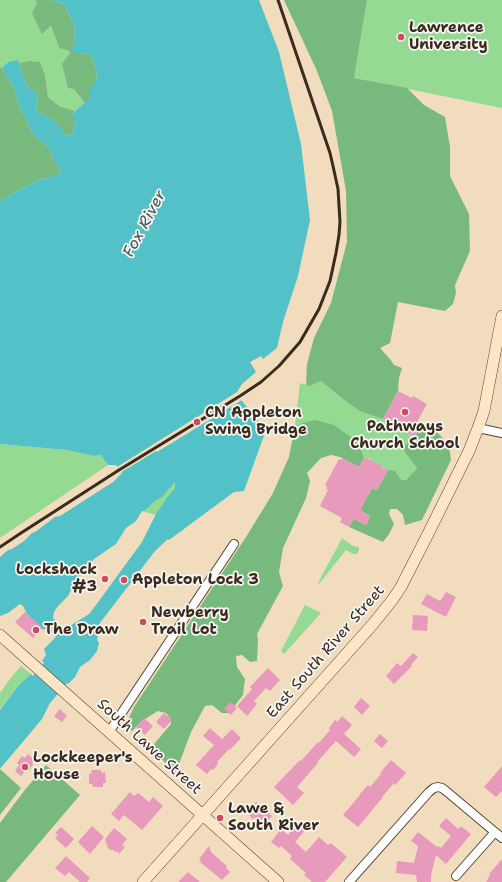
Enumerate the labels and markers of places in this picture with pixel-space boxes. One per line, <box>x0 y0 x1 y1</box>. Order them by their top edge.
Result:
place label: Lawrence University <box>409 19 488 54</box>
marker: Lawrence University <box>396 32 406 42</box>
place label: CN Appleton Swing Bridge <box>205 404 307 439</box>
marker: Pathways Church School <box>400 407 410 417</box>
marker: CN Appleton Swing Bridge <box>192 417 202 427</box>
place label: Pathways Church School <box>350 418 460 453</box>
place label: Lockshack #3 <box>16 561 97 596</box>
place label: Appleton Lock 3 <box>132 571 259 589</box>
marker: Lockshack #3 <box>100 574 110 584</box>
marker: Appleton Lock 3 <box>119 575 129 585</box>
place label: Newberry Trail Lot <box>151 604 229 639</box>
marker: Newberry Trail Lot <box>138 617 148 627</box>
place label: The Draw <box>44 621 119 639</box>
marker: The Draw <box>31 625 41 635</box>
place label: Lockkeeper's House <box>33 749 133 784</box>
marker: Lockkeeper's House <box>20 762 30 772</box>
place label: Lawe & South River <box>228 800 319 835</box>
marker: Lawe & South River <box>215 813 225 823</box>

